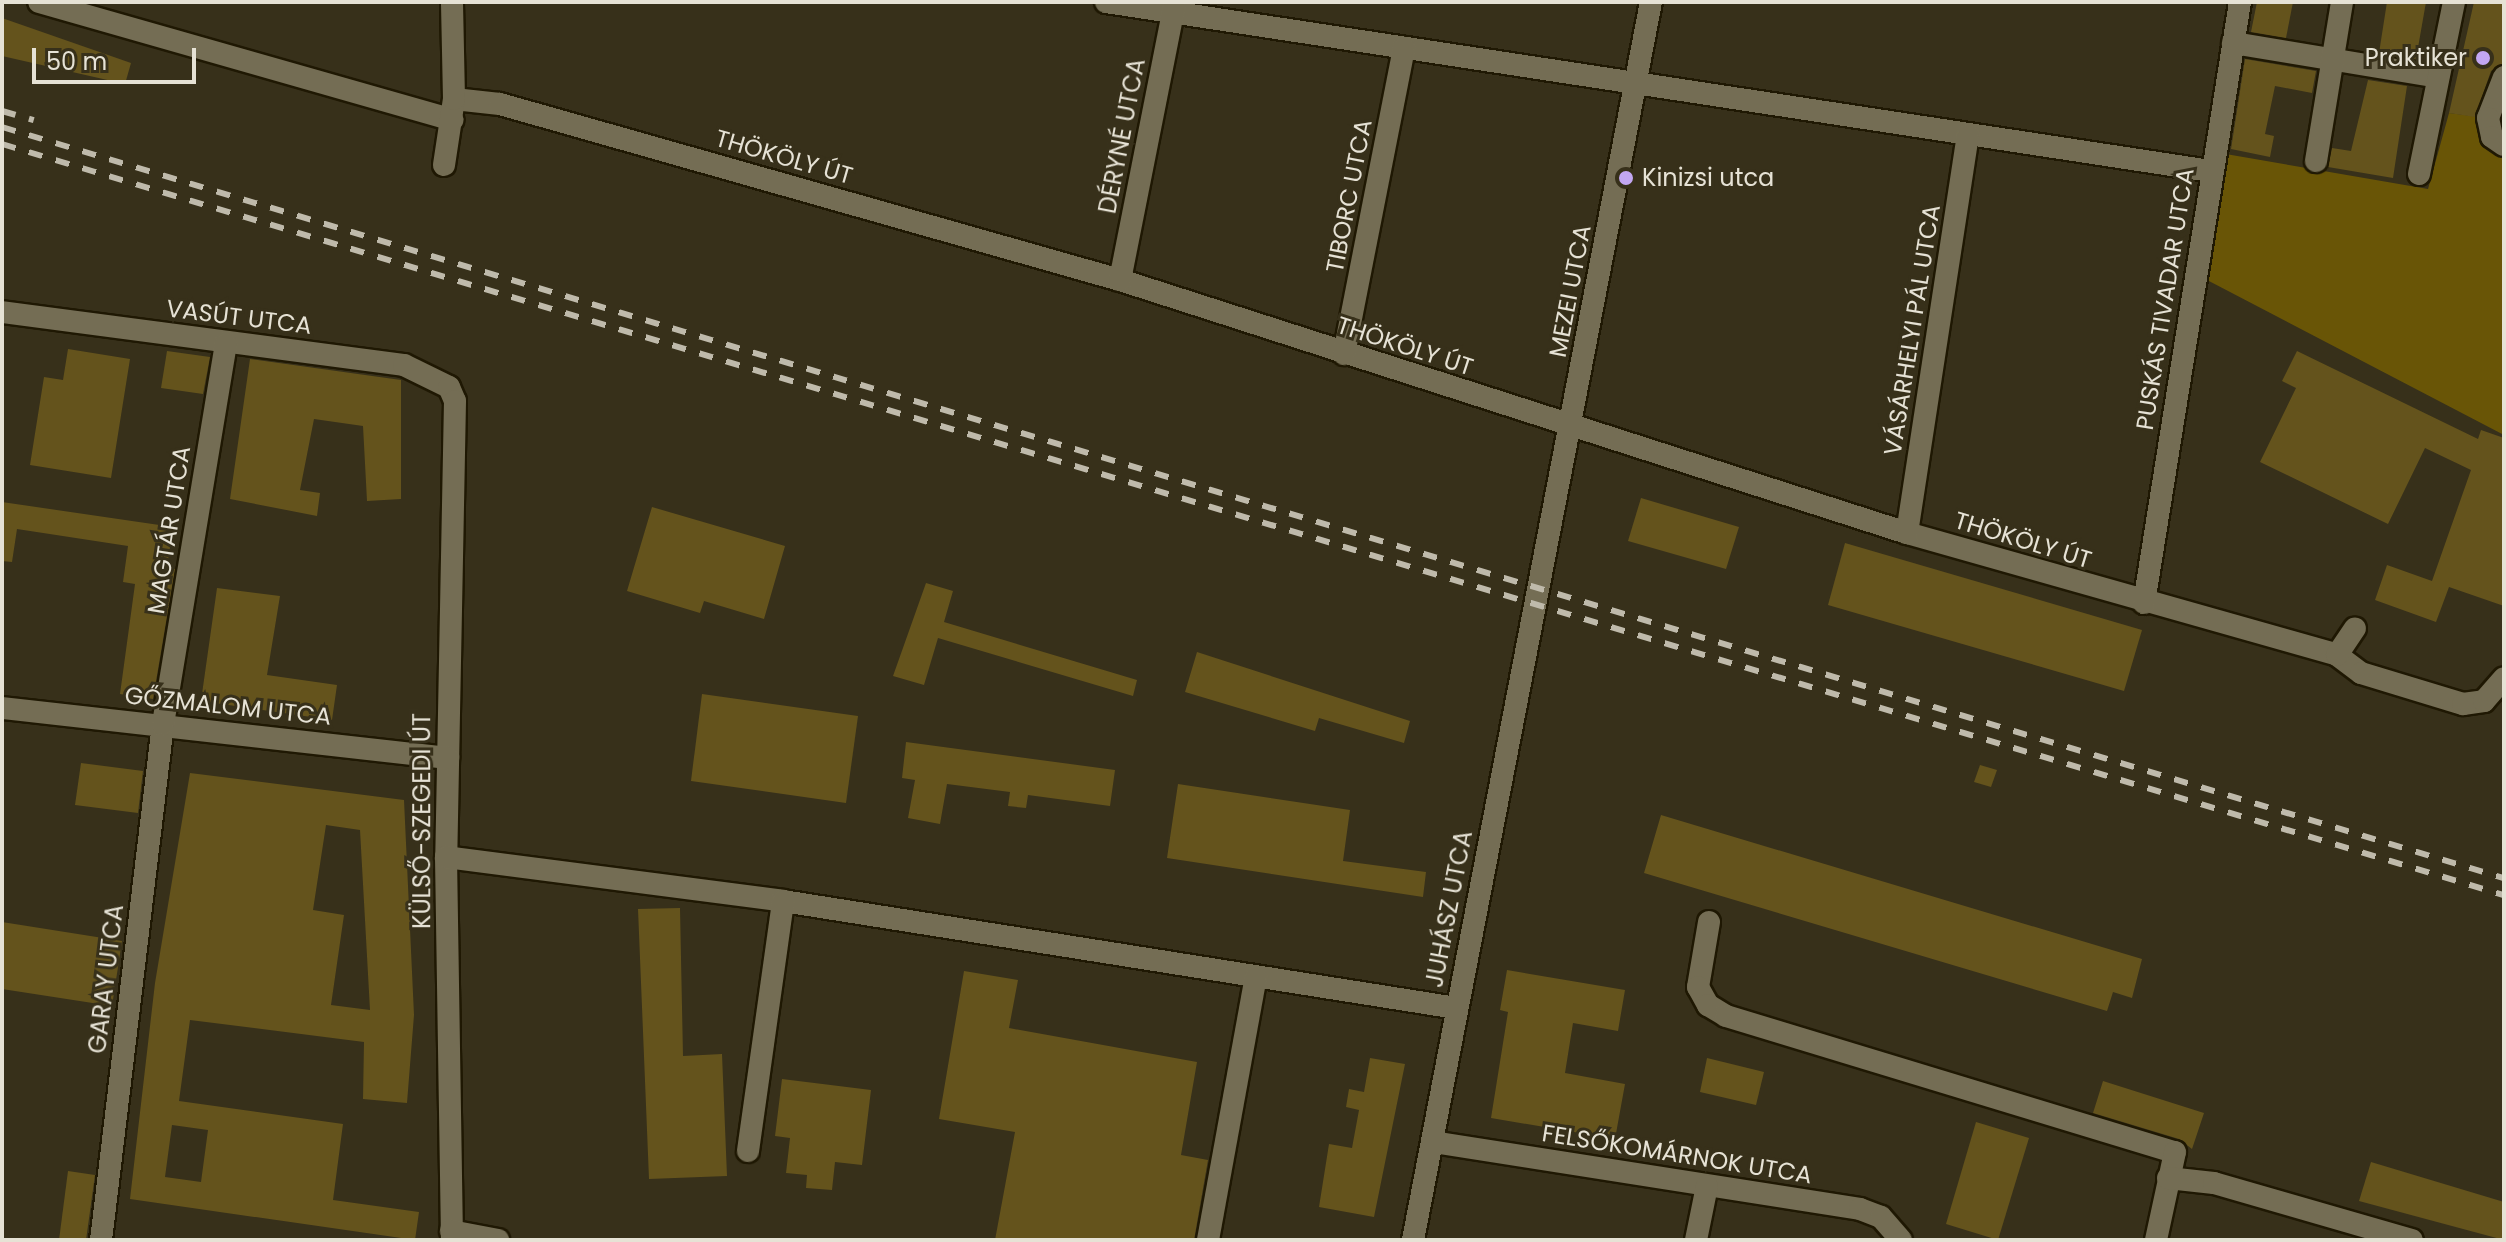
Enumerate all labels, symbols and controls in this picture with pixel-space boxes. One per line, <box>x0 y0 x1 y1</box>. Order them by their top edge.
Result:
scale bar <box>36 32 200 82</box>
place label: Praktiker <box>2365 44 2467 72</box>
text: 50 m <box>46 45 107 78</box>
marker: Praktiker <box>2474 49 2492 67</box>
street label: DÉRYNÉ UTCA <box>1093 56 1151 216</box>
street label: TIBORC UTCA <box>1320 117 1378 275</box>
street label: THÖKÖLY ÚT <box>712 124 856 190</box>
place label: Kinizsi utca <box>1642 164 1774 192</box>
street label: PUSKÁS TIVADAR UTCA <box>2130 166 2200 432</box>
marker: Kinizsi utca <box>1617 169 1635 187</box>
street label: VÁSÁRHELYI PÁL UTCA <box>1878 203 1946 457</box>
street label: MEZEI UTCA <box>1543 222 1597 360</box>
street label: VASÚT UTCA <box>165 294 313 340</box>
street label: THÖKÖLY ÚT <box>1333 310 1477 382</box>
street label: MAGTÁR UTCA <box>142 444 196 616</box>
street label: THÖKÖLY ÚT <box>1951 506 2095 574</box>
street label: GŐZMALOM UTCA <box>123 681 333 731</box>
street label: KÜLSŐ-SZEGEDI ÚT <box>408 713 436 929</box>
street label: JUHÁSZ UTCA <box>1420 828 1478 990</box>
street label: GARAY UTCA <box>83 903 129 1055</box>
street label: FELSŐKOMÁRNOK UTCA <box>1540 1118 1814 1190</box>

